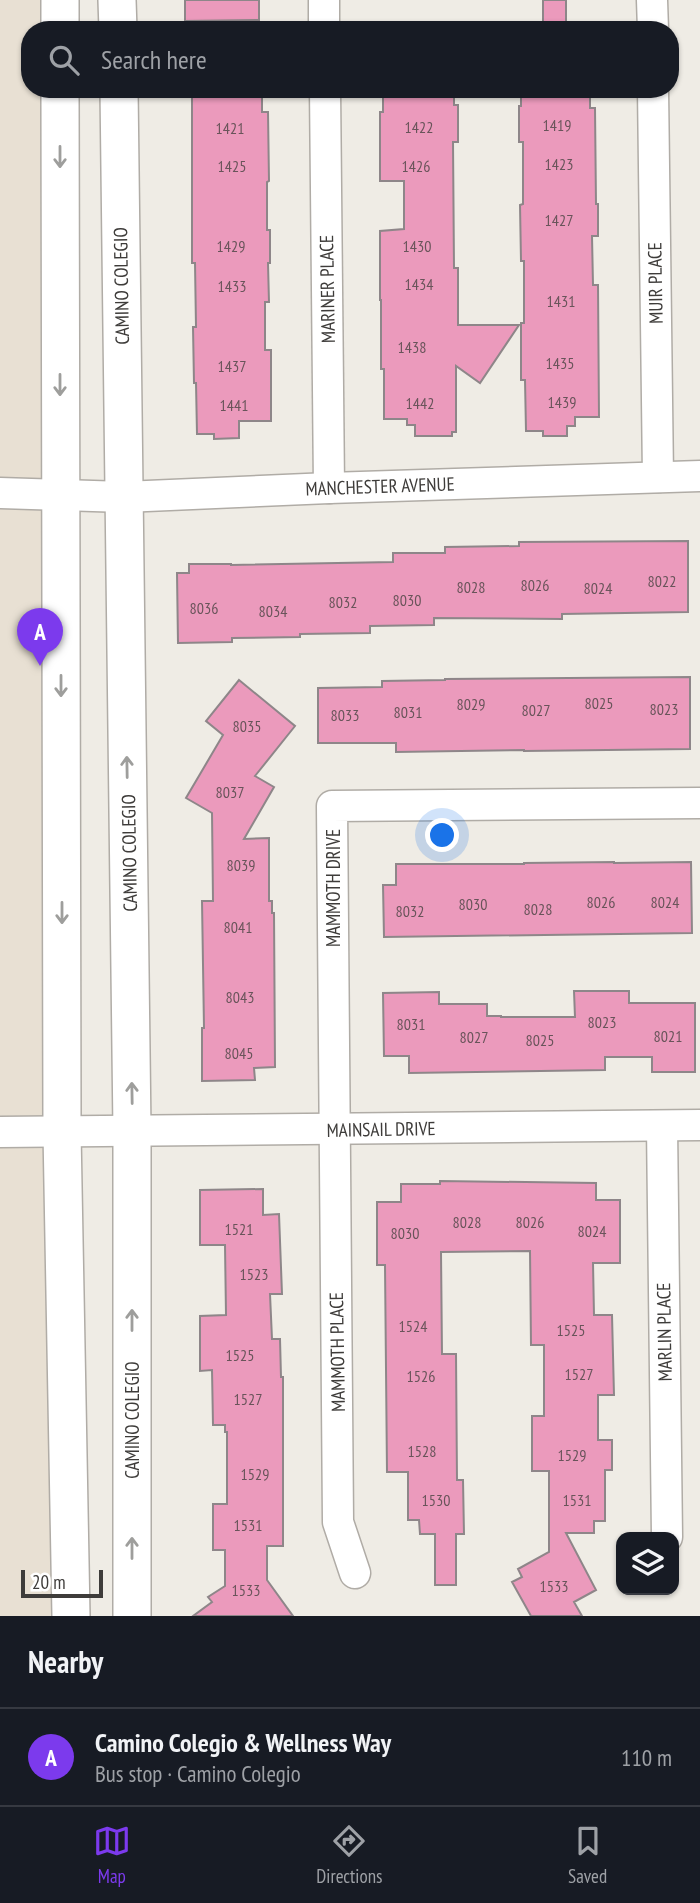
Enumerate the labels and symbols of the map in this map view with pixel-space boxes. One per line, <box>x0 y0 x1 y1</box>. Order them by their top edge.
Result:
house number: 1419 <box>543 115 571 135</box>
house number: 1422 <box>405 117 433 137</box>
house number: 1421 <box>216 118 244 138</box>
one-way arrow <box>53 146 67 169</box>
house number: 1423 <box>545 154 573 174</box>
house number: 1425 <box>218 156 246 176</box>
house number: 1426 <box>402 156 430 176</box>
house number: 1427 <box>545 210 573 230</box>
street label: CAMINO COLEGIO <box>108 227 134 345</box>
street label: MARINER PLACE <box>314 235 340 343</box>
house number: 1429 <box>217 236 245 256</box>
house number: 1430 <box>403 236 431 256</box>
street label: MUIR PLACE <box>642 242 668 324</box>
house number: 1434 <box>405 274 433 294</box>
house number: 1433 <box>218 276 246 296</box>
house number: 1431 <box>547 291 575 311</box>
house number: 1438 <box>398 337 426 357</box>
house number: 1435 <box>546 353 574 373</box>
house number: 1437 <box>218 356 246 376</box>
one-way arrow <box>53 373 67 396</box>
house number: 1439 <box>548 392 576 412</box>
house number: 1442 <box>406 393 434 413</box>
house number: 1441 <box>220 395 248 415</box>
street label: MANCHESTER AVENUE <box>305 471 455 501</box>
house number: 8022 <box>648 571 676 591</box>
house number: 8026 <box>521 575 549 595</box>
house number: 8028 <box>457 577 485 597</box>
house number: 8024 <box>584 578 612 598</box>
house number: 8030 <box>393 590 421 610</box>
house number: 8032 <box>329 592 357 612</box>
house number: 8036 <box>190 598 218 618</box>
house number: 8034 <box>259 601 287 621</box>
pin: A <box>17 608 63 666</box>
one-way arrow <box>54 674 68 697</box>
house number: 8025 <box>585 693 613 713</box>
house number: 8029 <box>457 694 485 714</box>
house number: 8023 <box>650 699 678 719</box>
house number: 8027 <box>522 700 550 720</box>
house number: 8031 <box>394 702 422 722</box>
house number: 8033 <box>331 705 359 725</box>
house number: 8035 <box>233 716 261 736</box>
one-way arrow <box>121 756 134 779</box>
house number: 8037 <box>216 782 244 802</box>
street label: CAMINO COLEGIO <box>116 794 142 912</box>
your location <box>425 818 459 852</box>
street label: MAMMOTH DRIVE <box>321 829 345 947</box>
house number: 8039 <box>227 855 255 875</box>
house number: 8026 <box>587 892 615 912</box>
house number: 8024 <box>651 892 679 912</box>
house number: 8030 <box>459 894 487 914</box>
house number: 8028 <box>524 899 552 919</box>
house number: 8032 <box>396 901 424 921</box>
one-way arrow <box>55 902 68 925</box>
house number: 8041 <box>224 917 252 937</box>
house number: 8043 <box>226 987 254 1007</box>
house number: 8023 <box>588 1012 616 1032</box>
house number: 8031 <box>397 1014 425 1034</box>
house number: 8021 <box>654 1026 682 1046</box>
house number: 8027 <box>460 1027 488 1047</box>
house number: 8025 <box>526 1030 554 1050</box>
house number: 8045 <box>225 1043 253 1063</box>
one-way arrow <box>125 1082 139 1105</box>
street label: MAINSAIL DRIVE <box>326 1116 436 1142</box>
house number: 8028 <box>453 1212 481 1232</box>
house number: 8026 <box>516 1212 544 1232</box>
house number: 1521 <box>225 1219 253 1239</box>
house number: 8024 <box>578 1221 606 1241</box>
house number: 8030 <box>391 1223 419 1243</box>
house number: 1523 <box>240 1264 268 1284</box>
street label: MARLIN PLACE <box>651 1282 677 1382</box>
street label: MAMMOTH PLACE <box>324 1292 350 1412</box>
one-way arrow <box>125 1309 139 1332</box>
house number: 1524 <box>399 1316 427 1336</box>
house number: 1525 <box>557 1320 585 1340</box>
house number: 1525 <box>226 1345 254 1365</box>
street label: CAMINO COLEGIO <box>120 1361 144 1479</box>
house number: 1527 <box>565 1364 593 1384</box>
house number: 1526 <box>407 1366 435 1386</box>
house number: 1527 <box>234 1389 262 1409</box>
house number: 1528 <box>408 1441 436 1461</box>
house number: 1529 <box>558 1445 586 1465</box>
house number: 1529 <box>241 1464 269 1484</box>
house number: 1530 <box>422 1490 450 1510</box>
house number: 1531 <box>563 1490 591 1510</box>
house number: 1531 <box>234 1515 262 1535</box>
one-way arrow <box>125 1536 139 1559</box>
scale bar <box>21 1567 103 1599</box>
house number: 1533 <box>540 1576 568 1596</box>
house number: 1533 <box>232 1580 260 1600</box>

